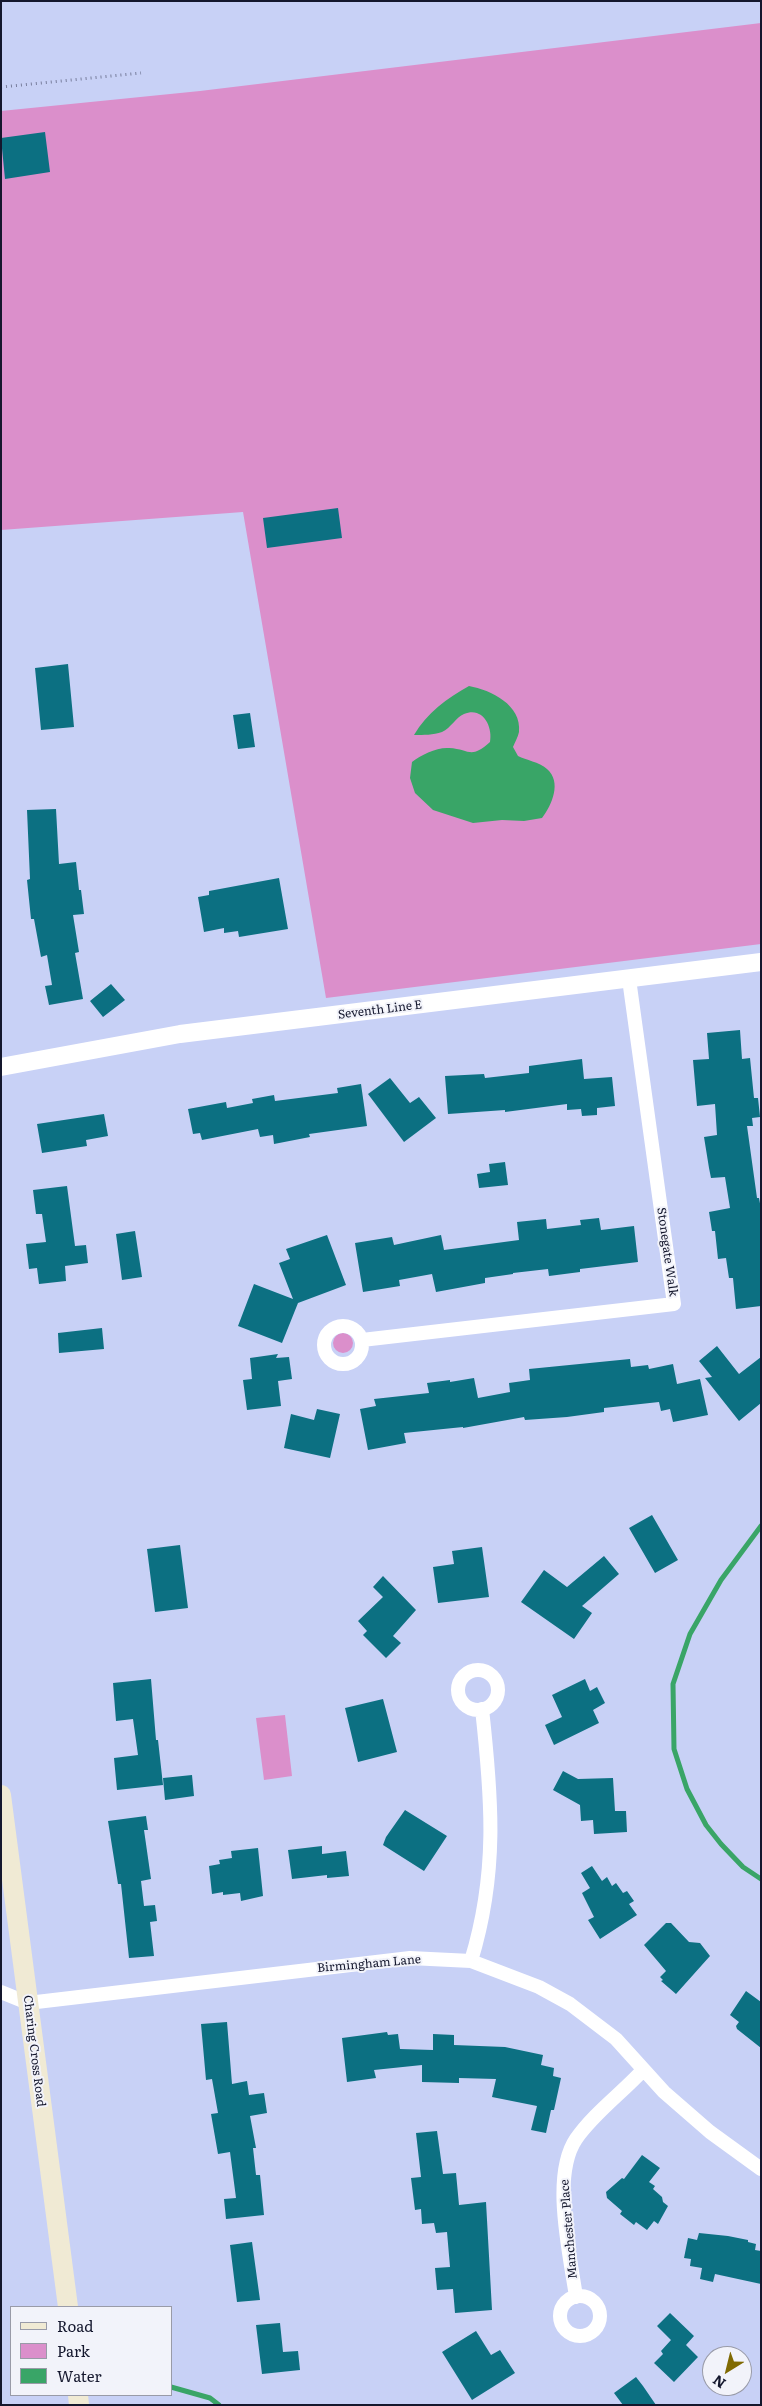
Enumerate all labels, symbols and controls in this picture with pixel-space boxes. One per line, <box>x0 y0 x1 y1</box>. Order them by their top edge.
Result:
street label: Seventh Line E <box>337 998 423 1022</box>
street label: Stonegate Walk <box>654 1207 680 1297</box>
street label: Birmingham Lane <box>316 1952 422 1976</box>
street label: Charing Cross Road <box>20 1994 48 2108</box>
street label: Manchester Place <box>557 2179 581 2279</box>
legend <box>10 2306 172 2396</box>
text: Road <box>57 2314 93 2337</box>
text: Park <box>57 2339 90 2362</box>
north arrow <box>702 2346 752 2396</box>
text: Water <box>57 2364 102 2387</box>
text: N <box>708 2371 729 2394</box>

